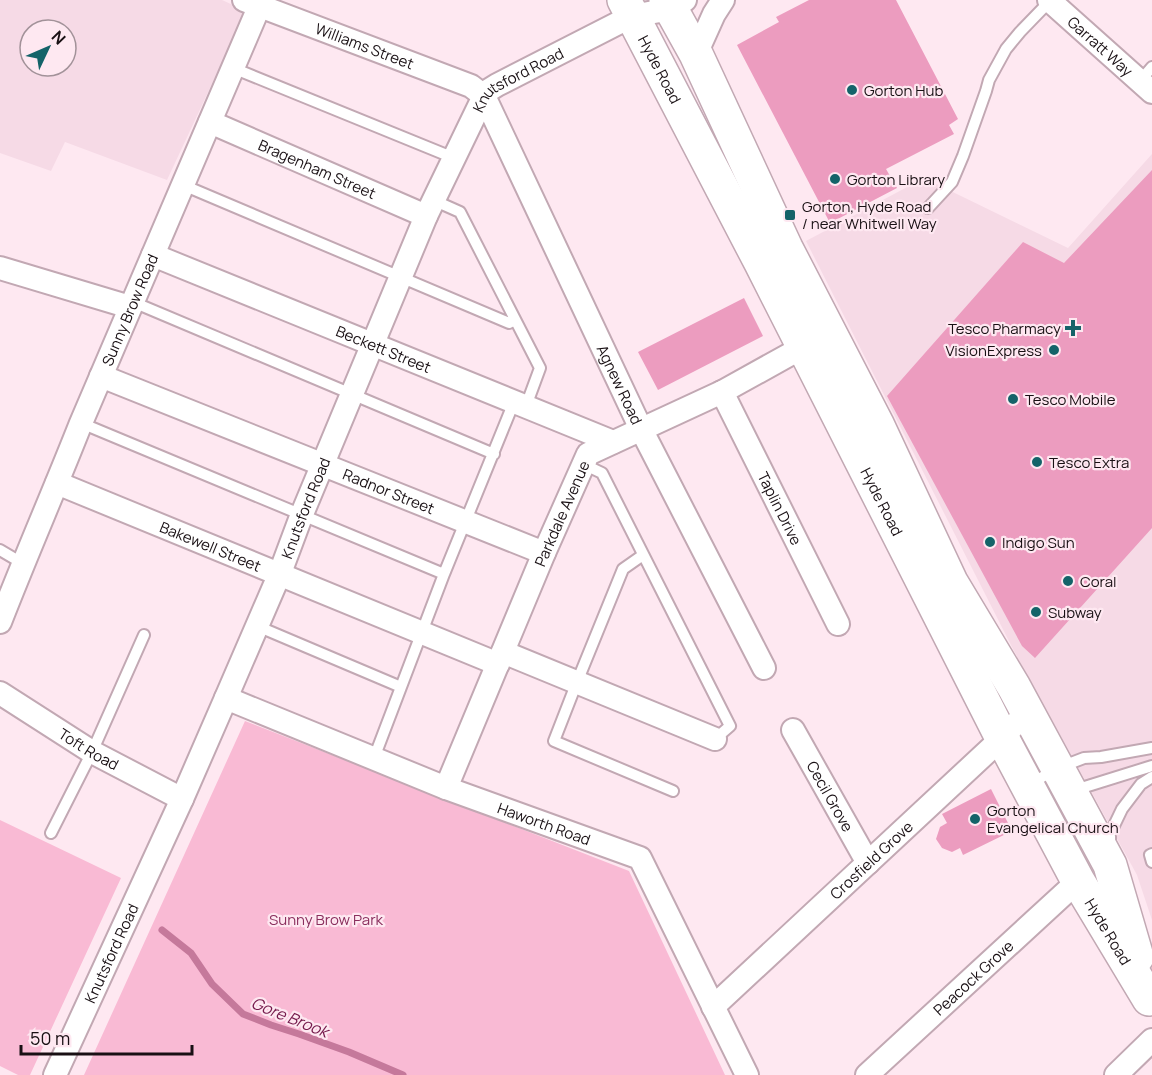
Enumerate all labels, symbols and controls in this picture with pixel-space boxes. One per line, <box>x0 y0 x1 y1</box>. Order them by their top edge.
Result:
street label: Garratt Way <box>1063 11 1138 81</box>
street label: Williams Street <box>312 17 417 74</box>
north arrow <box>18 18 78 78</box>
text: N <box>47 26 71 49</box>
street label: Hyde Road <box>634 31 686 107</box>
street label: Knutsford Road <box>467 42 567 116</box>
place label: Gorton Hub <box>864 80 944 101</box>
marker: Gorton Hub <box>845 83 859 97</box>
street label: Bragenham Street <box>255 134 379 203</box>
place label: Gorton Library <box>847 169 945 190</box>
marker: Gorton Library <box>828 172 842 186</box>
place label: Gorton, Hyde Road / near Whitwell Way <box>802 196 937 234</box>
marker: Gorton, Hyde Road / near Whitwell Way <box>783 208 797 222</box>
street label: Sunny Brow Road <box>96 251 163 369</box>
place label: Tesco Pharmacy <box>948 318 1061 339</box>
street label: Beckett Street <box>333 320 434 377</box>
marker: Tesco Pharmacy <box>1066 321 1080 335</box>
place label: VisionExpress <box>945 340 1042 361</box>
street label: Agnew Road <box>592 341 648 428</box>
marker: VisionExpress <box>1047 343 1061 357</box>
place label: Tesco Mobile <box>1025 389 1116 410</box>
marker: Tesco Mobile <box>1006 392 1020 406</box>
place label: Tesco Extra <box>1049 452 1129 473</box>
street label: Knutsford Road <box>276 454 335 561</box>
marker: Tesco Extra <box>1030 455 1044 469</box>
street label: Parkdale Avenue <box>529 457 594 569</box>
street label: Radnor Street <box>340 463 438 519</box>
street label: Hyde Road <box>856 464 908 539</box>
street label: Taplin Drive <box>753 468 807 549</box>
street label: Bakewell Street <box>157 516 264 576</box>
place label: Indigo Sun <box>1002 532 1075 553</box>
marker: Indigo Sun <box>983 535 997 549</box>
place label: Coral <box>1080 571 1117 592</box>
marker: Coral <box>1061 574 1075 588</box>
place label: Subway <box>1048 602 1102 623</box>
marker: Subway <box>1029 605 1043 619</box>
street label: Toft Road <box>55 723 123 775</box>
street label: Cecil Grove <box>802 757 859 836</box>
street label: Haworth Road <box>495 797 593 850</box>
place label: Gorton Evangelical Church <box>987 800 1119 838</box>
marker: Gorton Evangelical Church <box>968 812 982 826</box>
street label: Crosfield Grove <box>825 816 917 904</box>
street label: Hyde Road <box>1080 894 1136 969</box>
street label: Knutsford Road <box>79 900 143 1006</box>
park label: Sunny Brow Park <box>269 909 384 930</box>
street label: Peacock Grove <box>928 935 1018 1020</box>
water label: Gore Brook <box>248 992 334 1043</box>
scale bar <box>21 1018 192 1056</box>
text: 50 m <box>30 1026 70 1050</box>

